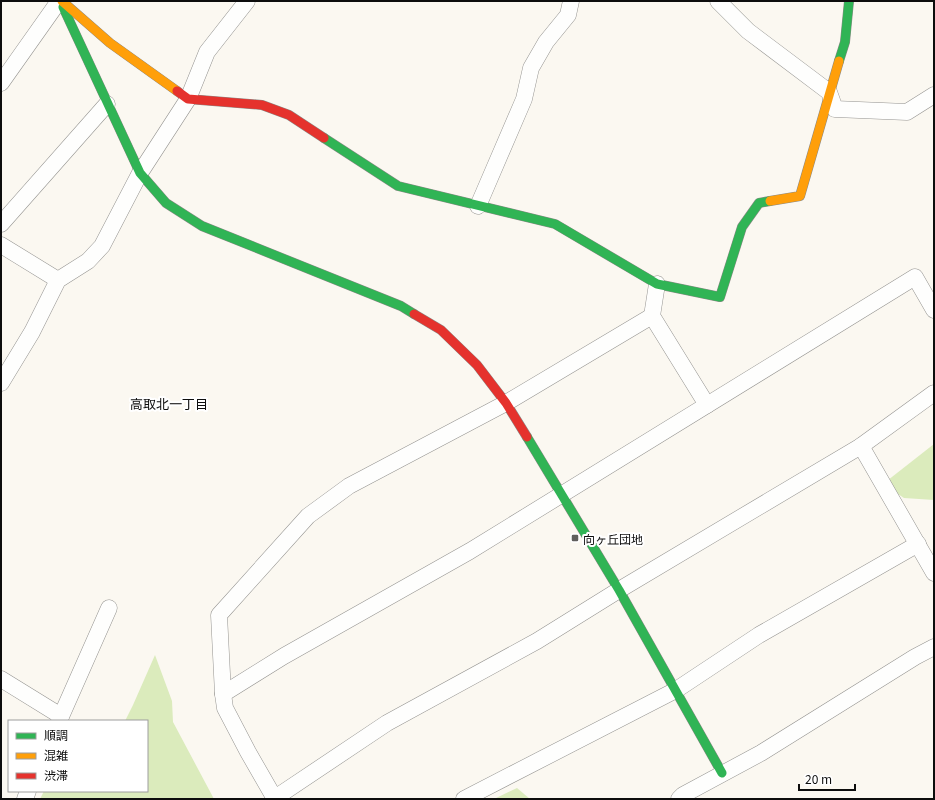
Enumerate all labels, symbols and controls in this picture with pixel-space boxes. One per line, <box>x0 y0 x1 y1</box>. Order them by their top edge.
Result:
district label: 高取北一丁目 <box>130 394 208 413</box>
place label: 向ヶ丘団地 <box>583 530 643 547</box>
marker: 向ヶ丘団地 <box>570 533 580 543</box>
legend <box>8 720 148 792</box>
text: 順調 <box>44 726 68 743</box>
text: 混雑 <box>44 746 68 763</box>
text: 渋滞 <box>44 766 68 783</box>
scale bar <box>799 766 855 792</box>
text: 20 m <box>805 770 832 787</box>

